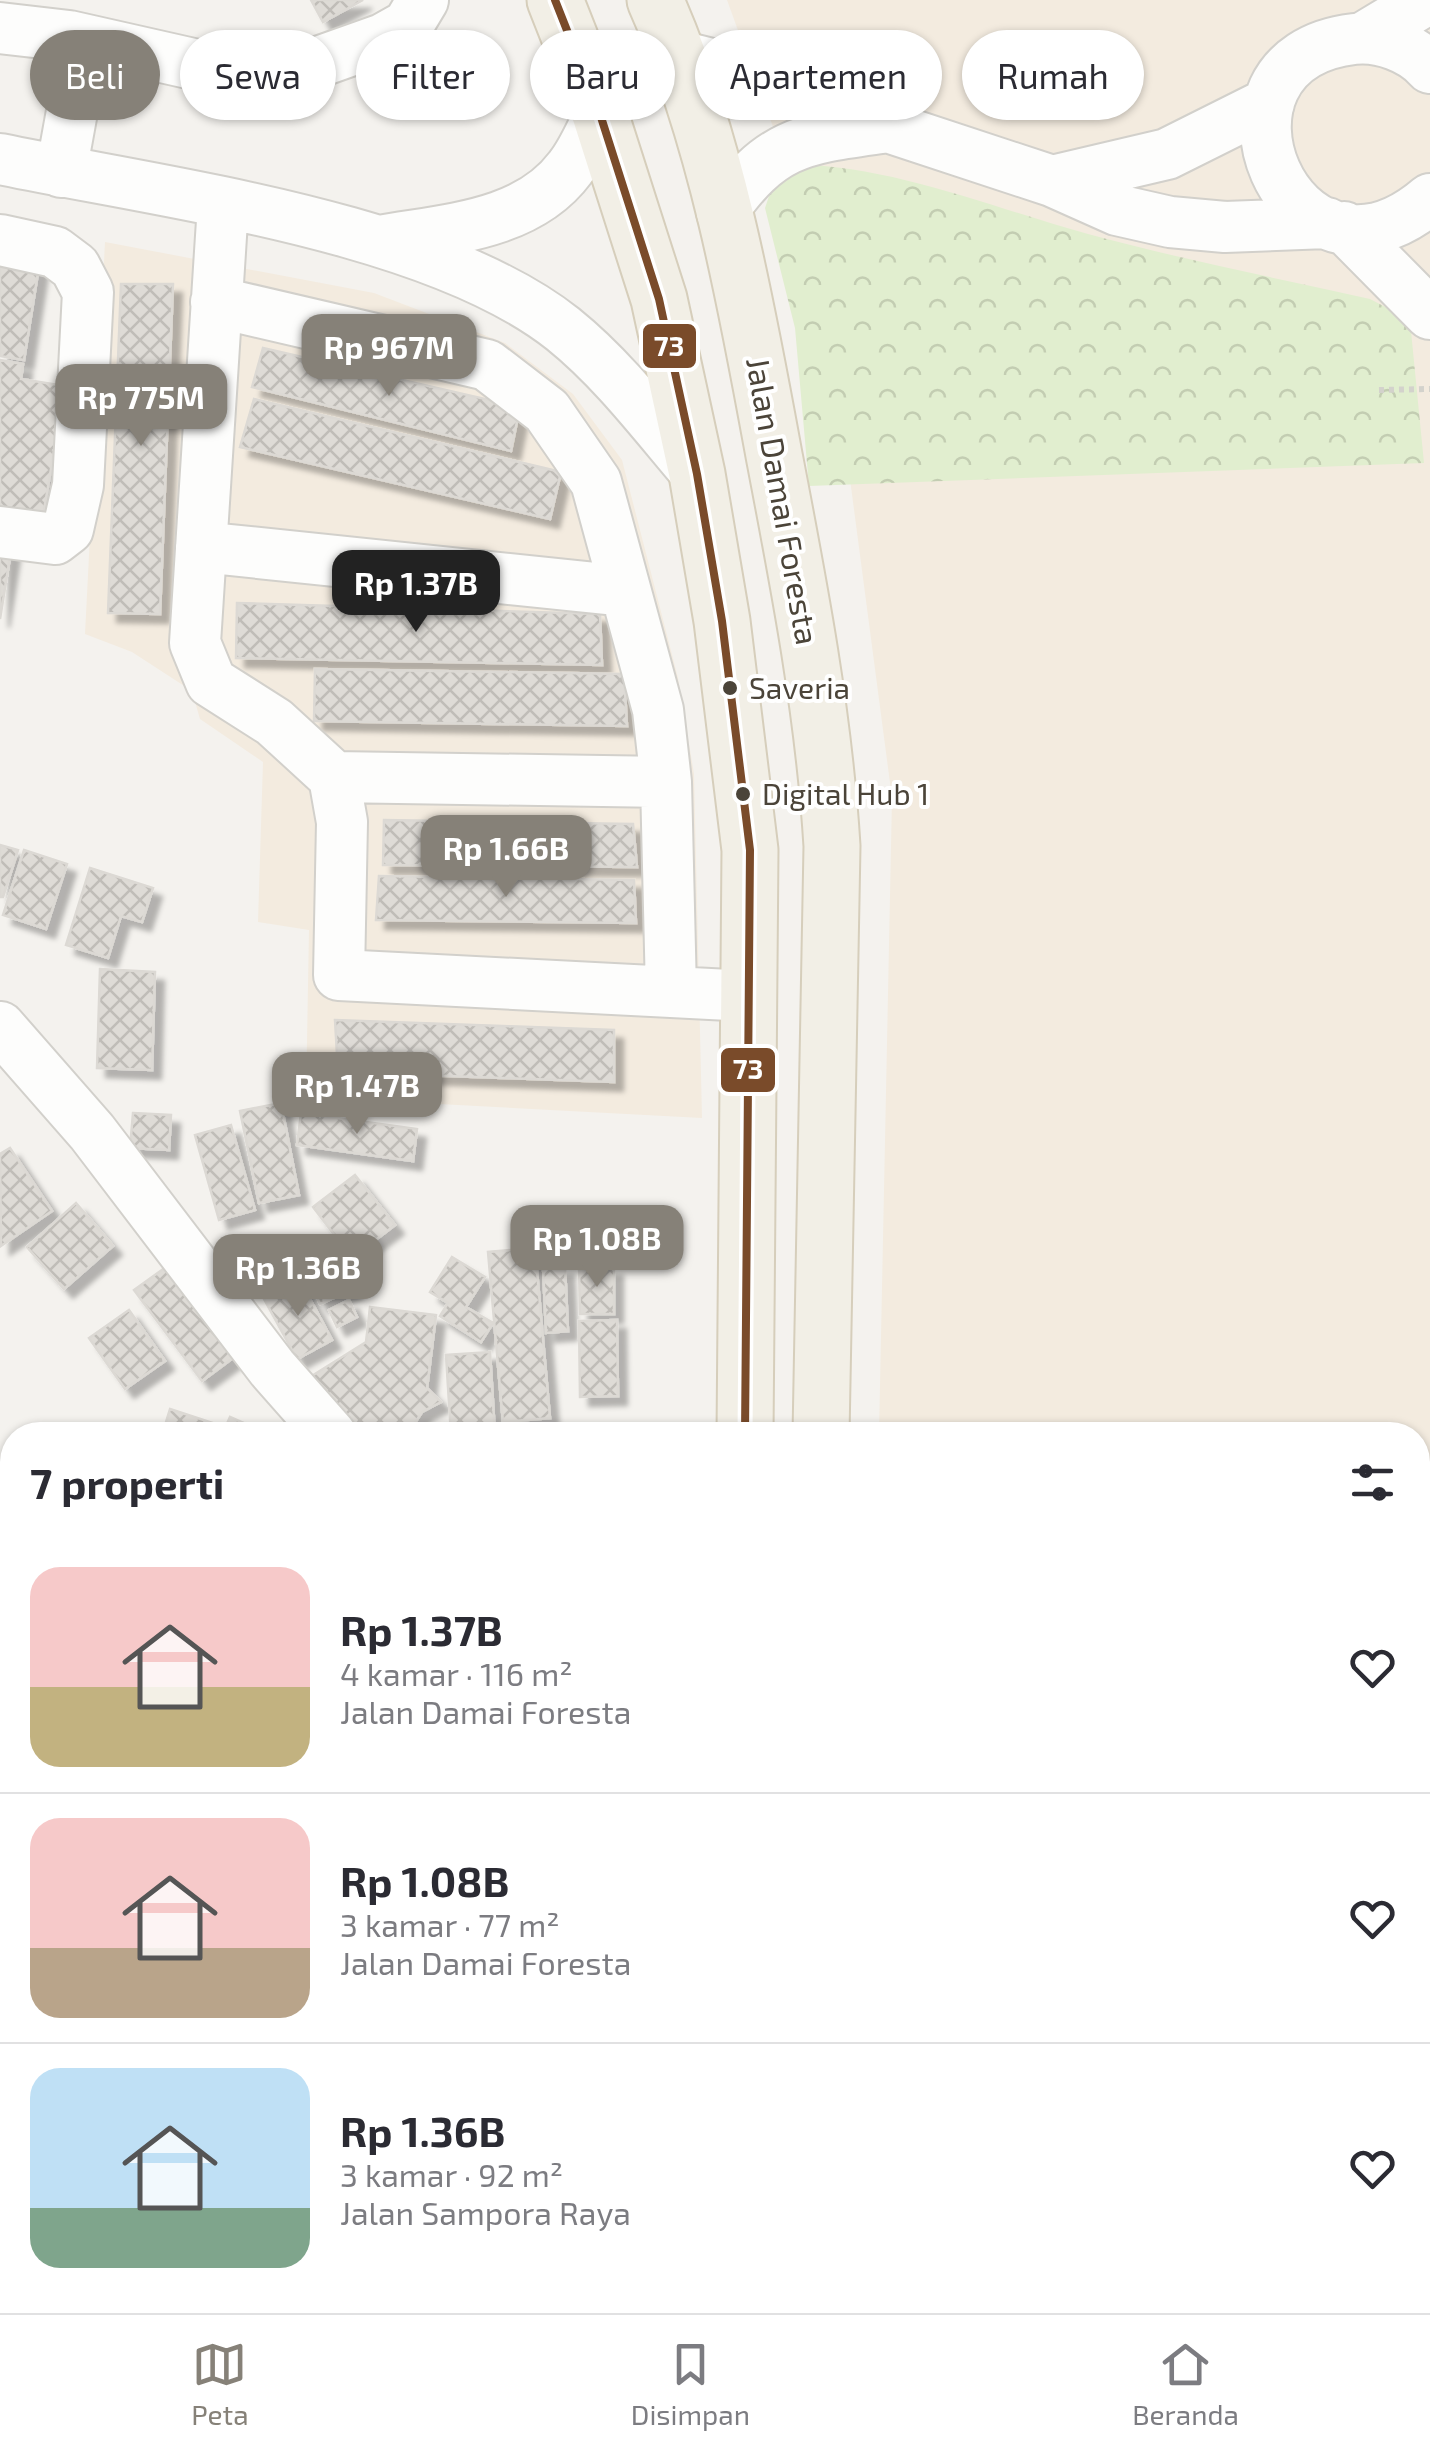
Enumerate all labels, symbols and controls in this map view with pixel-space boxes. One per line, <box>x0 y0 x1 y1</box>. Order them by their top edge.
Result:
chip: Beli <box>30 30 160 120</box>
chip: Sewa <box>180 30 336 120</box>
chip: Filter <box>356 30 510 120</box>
chip: Baru <box>530 30 675 120</box>
chip: Apartemen <box>695 30 942 120</box>
chip: Rumah <box>962 30 1144 120</box>
pin: Rp 967M <box>297 314 481 399</box>
line badge: 73 <box>641 322 698 370</box>
text: Rp 967M <box>324 327 454 365</box>
text: 73 <box>654 328 684 362</box>
street label: Jalan Damai Foresta <box>740 354 828 647</box>
pin: Rp 775M <box>49 364 233 449</box>
text: Rp 775M <box>77 377 205 415</box>
pin: Rp 1.37B <box>313 550 519 635</box>
text: Rp 1.37B <box>354 563 478 601</box>
place label: Saveria <box>749 669 850 705</box>
marker: Saveria <box>720 678 740 698</box>
place label: Digital Hub 1 <box>762 775 929 811</box>
marker: Digital Hub 1 <box>733 784 753 804</box>
pin: Rp 1.66B <box>403 815 609 900</box>
text: Rp 1.66B <box>443 828 569 866</box>
line badge: 73 <box>719 1046 777 1094</box>
text: 73 <box>733 1051 763 1085</box>
pin: Rp 1.47B <box>254 1052 460 1137</box>
text: Rp 1.47B <box>294 1065 420 1103</box>
pin: Rp 1.08B <box>494 1205 700 1290</box>
text: Rp 1.08B <box>532 1218 662 1256</box>
pin: Rp 1.36B <box>195 1234 401 1319</box>
text: Rp 1.36B <box>235 1247 361 1285</box>
icon: filters <box>1345 1455 1400 1510</box>
text: 7 properti <box>30 1457 224 1507</box>
text: Rp 1.37B <box>340 1604 503 1654</box>
icon: home <box>110 1607 230 1727</box>
icon: heart <box>1345 1640 1400 1695</box>
text: 4 kamar · 116 m² <box>340 1654 572 1692</box>
text: Jalan Damai Foresta <box>340 1692 631 1730</box>
text: Rp 1.08B <box>340 1855 509 1905</box>
icon: home <box>110 1858 230 1978</box>
icon: heart <box>1345 1891 1400 1946</box>
text: 3 kamar · 77 m² <box>340 1905 560 1943</box>
text: Jalan Damai Foresta <box>340 1943 631 1981</box>
text: Rp 1.36B <box>340 2105 505 2155</box>
icon: home <box>110 2108 230 2228</box>
icon: heart <box>1345 2141 1400 2196</box>
text: 3 kamar · 92 m² <box>340 2155 563 2193</box>
text: Jalan Sampora Raya <box>340 2193 631 2231</box>
tab: Peta <box>191 2337 249 2431</box>
tab: Disimpan <box>631 2337 750 2431</box>
tab: Beranda <box>1132 2337 1239 2431</box>

